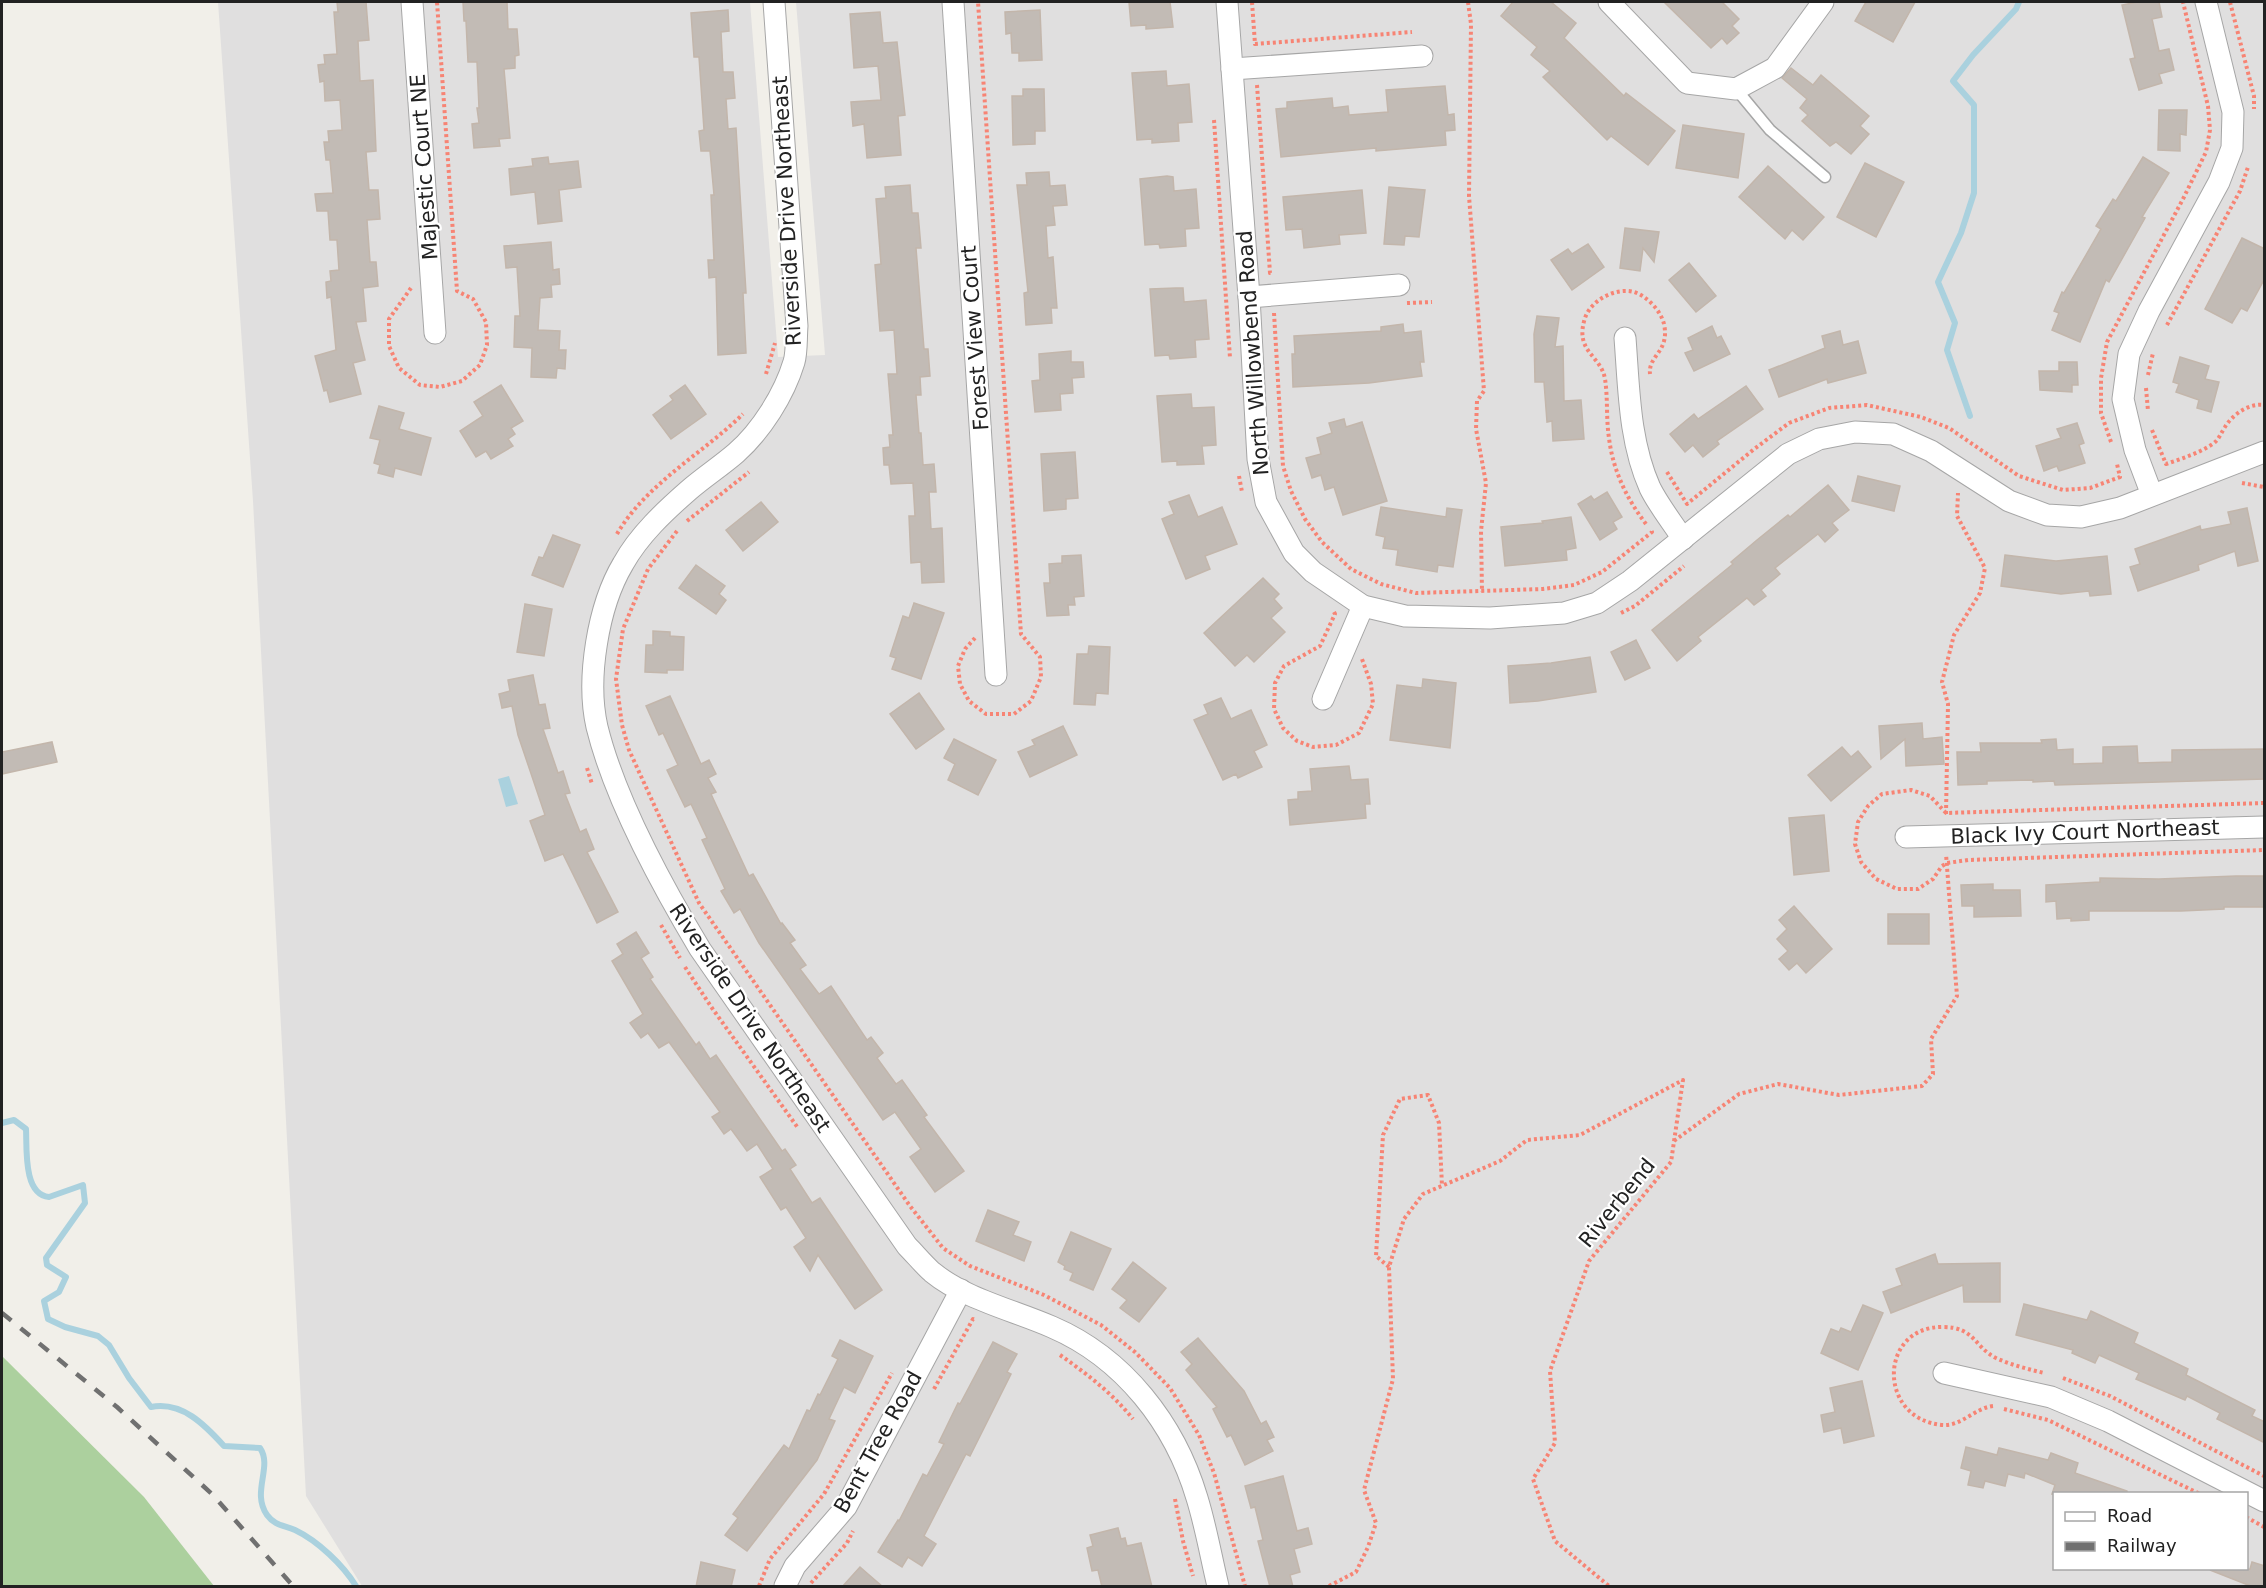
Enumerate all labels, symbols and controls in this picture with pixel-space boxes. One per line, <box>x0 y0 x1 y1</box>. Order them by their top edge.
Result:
street label: Majestic Court NE <box>406 73 442 261</box>
street label: Riverside Drive Northeast <box>768 75 806 347</box>
street label: North Willowbend Road <box>1232 230 1274 476</box>
street label: Forest View Court <box>957 245 993 431</box>
street label: Black Ivy Court Northeast <box>1950 815 2220 849</box>
street label: Riverside Drive Northeast <box>664 899 836 1137</box>
street label: Riverbend <box>1574 1154 1660 1252</box>
street label: Bent Tree Road <box>829 1367 927 1517</box>
legend <box>2053 1492 2248 1570</box>
text: Road <box>2107 1505 2152 1526</box>
text: Railway <box>2107 1535 2177 1556</box>

